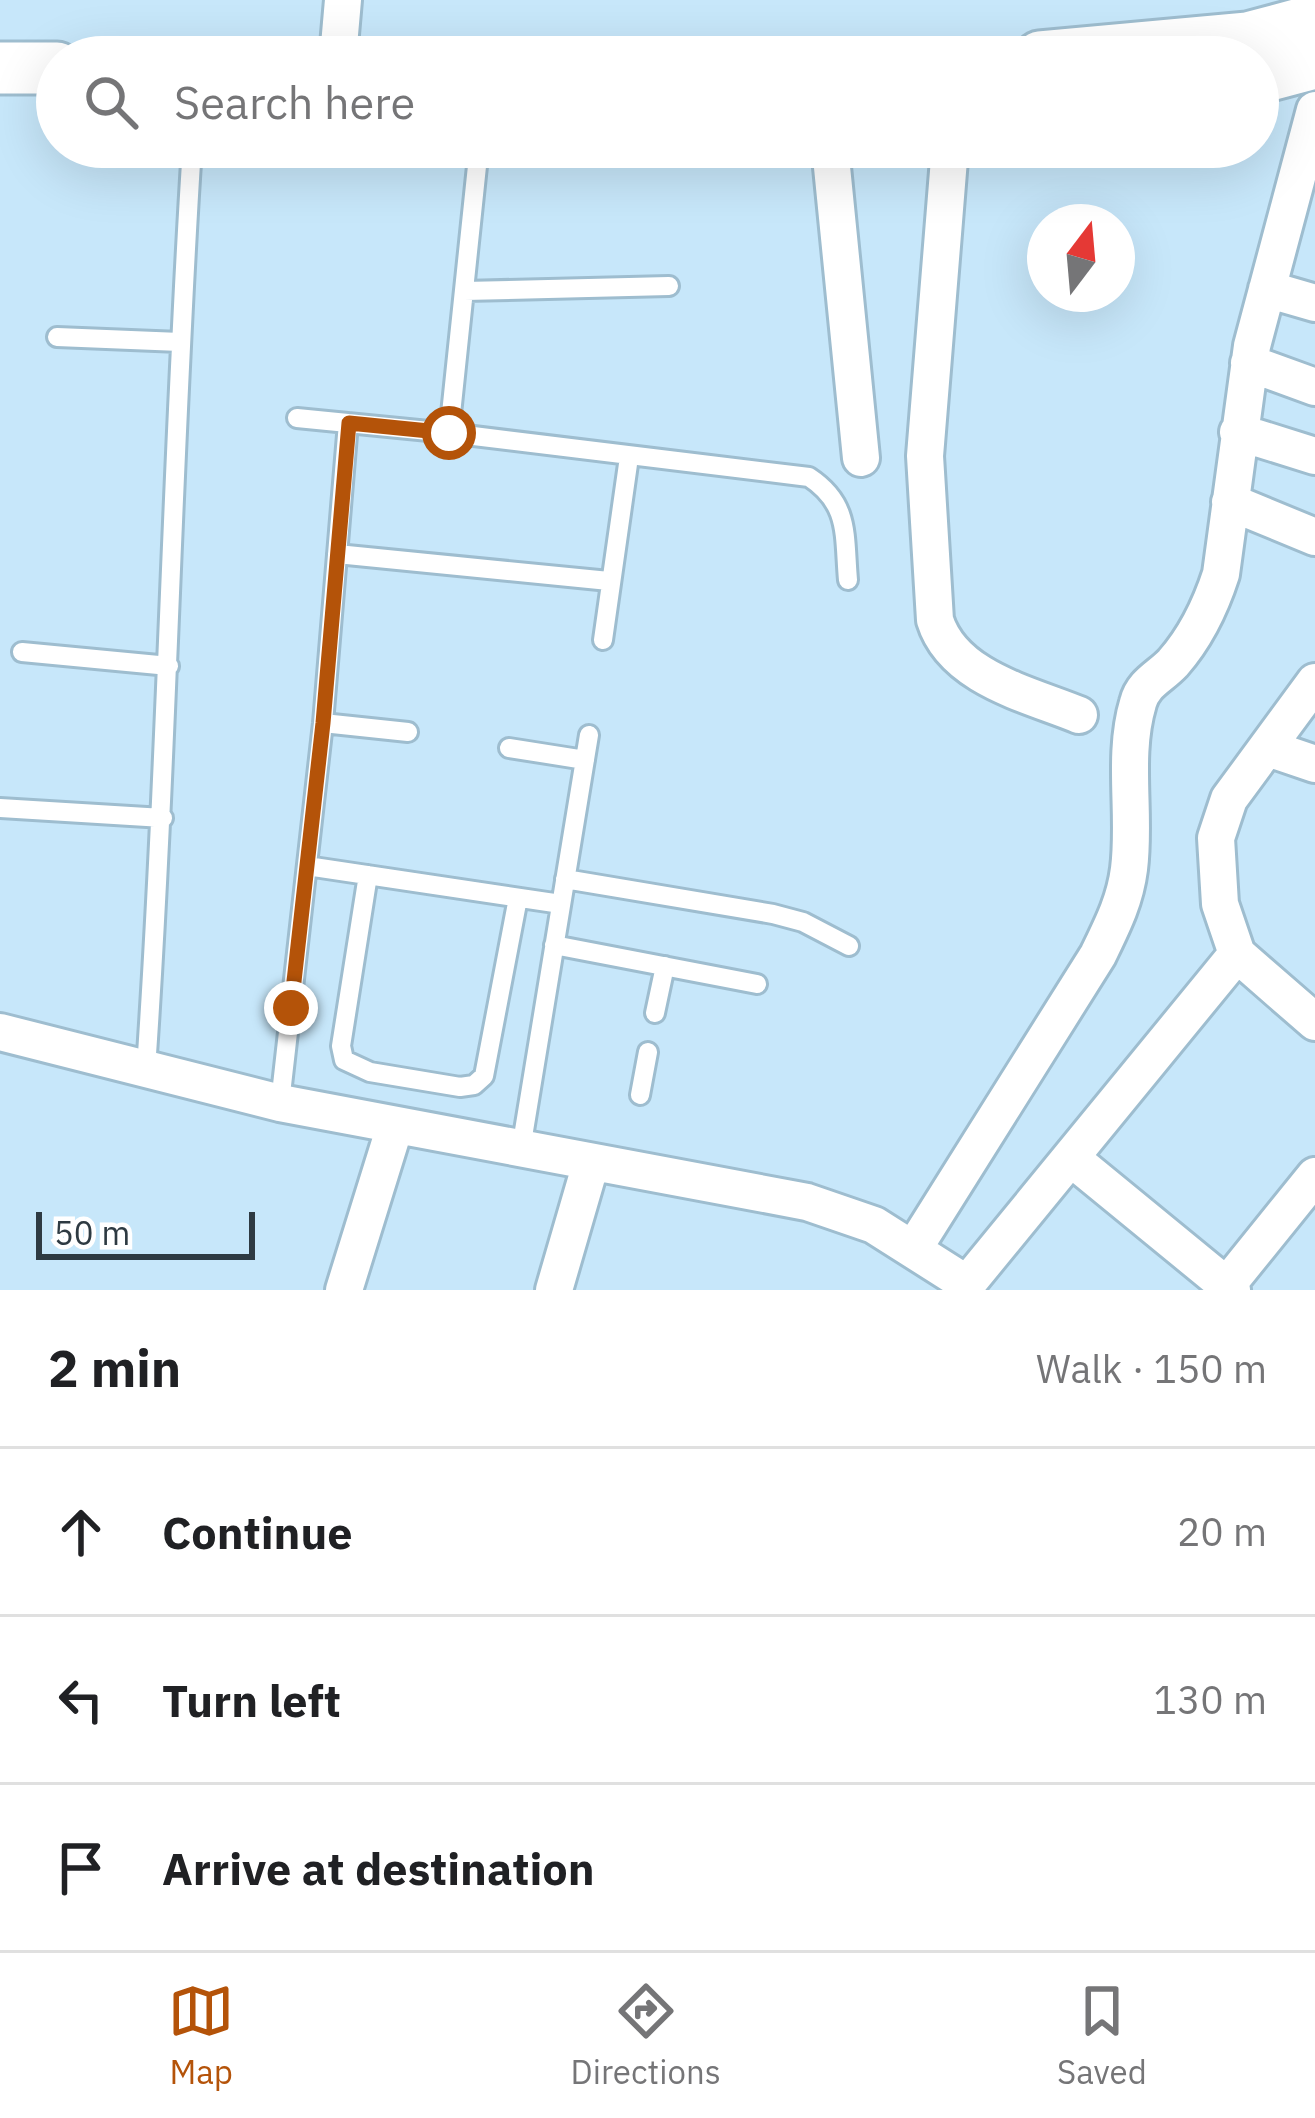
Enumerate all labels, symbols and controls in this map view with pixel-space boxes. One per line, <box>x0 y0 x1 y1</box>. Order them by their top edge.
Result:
search box <box>36 36 1279 168</box>
icon: search <box>78 69 144 135</box>
text: Search here <box>174 73 415 131</box>
north arrow <box>1027 204 1135 312</box>
route start <box>422 406 476 460</box>
route end <box>264 981 318 1035</box>
scale bar <box>36 1206 255 1259</box>
text: 50 m <box>54 1211 130 1254</box>
text: 2 min <box>48 1335 181 1401</box>
text: Walk · 150 m <box>1036 1343 1267 1394</box>
icon: ahead <box>48 1499 114 1565</box>
text: Continue <box>162 1503 353 1561</box>
text: 20 m <box>1177 1506 1267 1557</box>
icon: left <box>48 1667 114 1733</box>
text: Turn left <box>162 1671 341 1729</box>
text: 130 m <box>1154 1674 1267 1725</box>
icon: arrive <box>48 1835 114 1901</box>
text: Arrive at destination <box>162 1839 595 1897</box>
tab: Map <box>168 1978 234 2093</box>
tab: Directions <box>571 1978 721 2093</box>
tab: Saved <box>1057 1978 1147 2093</box>

